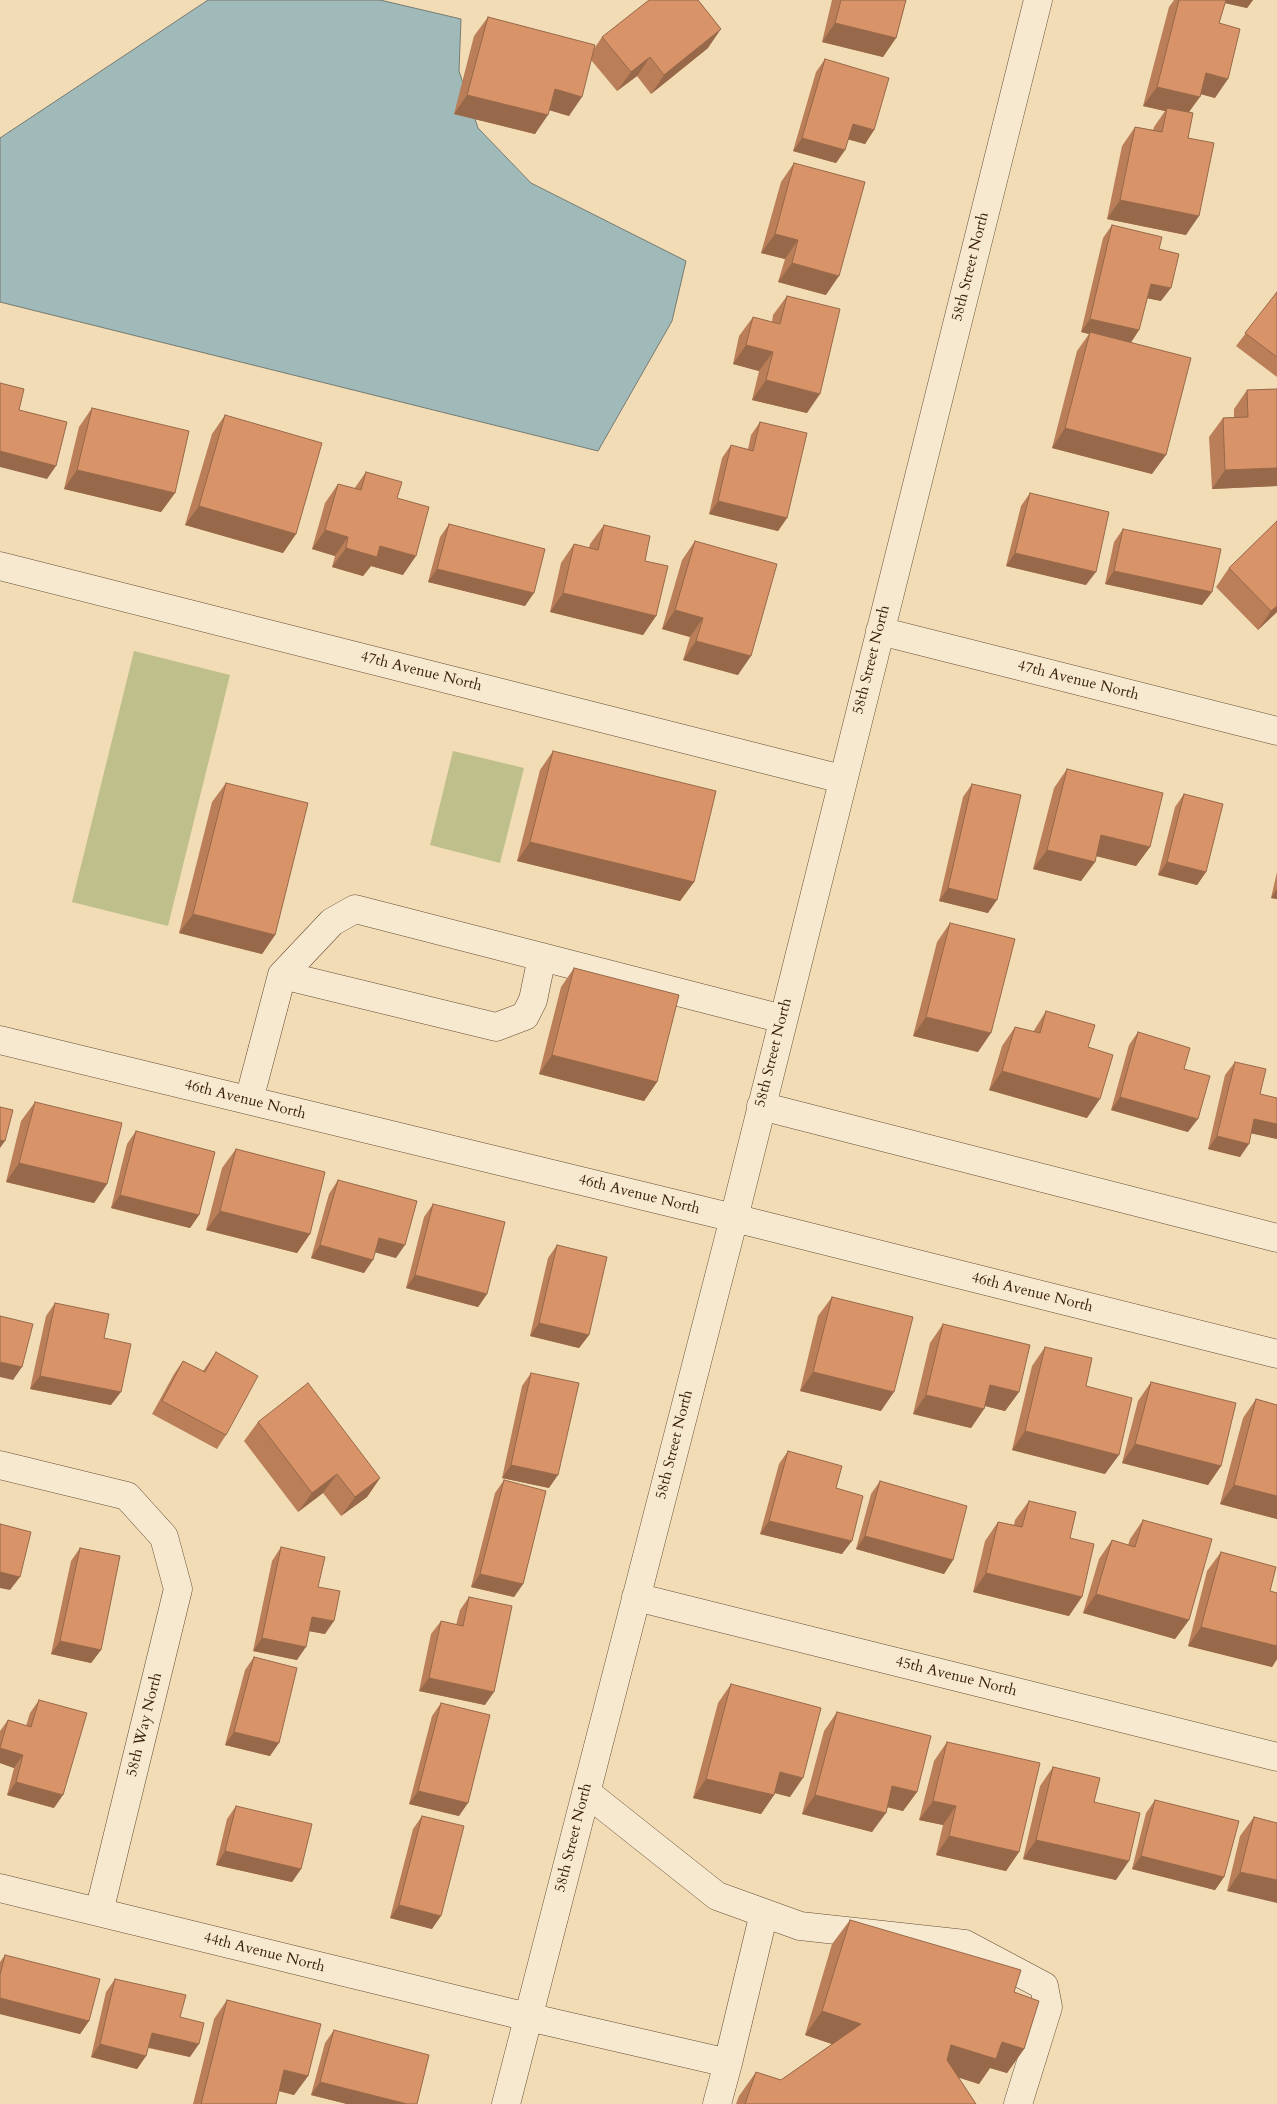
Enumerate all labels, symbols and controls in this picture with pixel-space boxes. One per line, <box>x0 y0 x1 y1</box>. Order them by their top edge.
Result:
street label: 58th Street North <box>949 211 993 323</box>
street label: 58th Street North <box>850 604 894 716</box>
street label: 47th Avenue North <box>358 648 484 696</box>
street label: 47th Avenue North <box>1015 657 1141 705</box>
street label: 58th Street North <box>752 997 796 1109</box>
street label: 46th Avenue North <box>182 1076 308 1124</box>
street label: 46th Avenue North <box>576 1171 702 1219</box>
street label: 46th Avenue North <box>969 1269 1095 1317</box>
street label: 58th Street North <box>653 1389 697 1501</box>
street label: 45th Avenue North <box>893 1653 1019 1701</box>
street label: 58th Way North <box>123 1671 167 1779</box>
street label: 58th Street North <box>552 1782 596 1894</box>
street label: 44th Avenue North <box>201 1929 327 1977</box>

